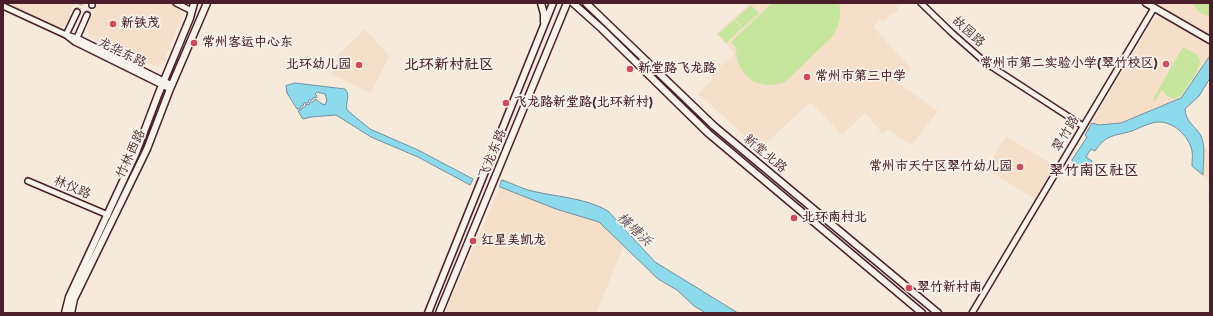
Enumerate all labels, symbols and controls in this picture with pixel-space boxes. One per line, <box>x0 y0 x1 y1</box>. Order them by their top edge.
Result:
street label: 故园路 <box>948 13 988 51</box>
place label: 新铁茂 <box>121 16 160 32</box>
marker: 新铁茂 <box>108 19 118 29</box>
street label: 龙华东路 <box>95 35 149 71</box>
place label: 常州客运中心东 <box>202 35 293 51</box>
marker: 常州客运中心东 <box>189 38 199 48</box>
district label: 北环新村社区 <box>404 56 494 74</box>
place label: 常州市第二实验小学(翠竹校区) <box>980 56 1158 72</box>
place label: 北环幼儿园 <box>286 57 351 73</box>
marker: 常州市第二实验小学(翠竹校区) <box>1161 59 1171 69</box>
marker: 北环幼儿园 <box>354 60 364 70</box>
place label: 新堂路飞龙路 <box>638 61 716 77</box>
marker: 新堂路飞龙路 <box>625 64 635 74</box>
place label: 常州市第三中学 <box>815 69 906 85</box>
marker: 常州市第三中学 <box>802 72 812 82</box>
place label: 飞龙路新堂路(北环新村) <box>514 95 653 111</box>
marker: 飞龙路新堂路(北环新村) <box>501 98 511 108</box>
street label: 翠竹路 <box>1049 113 1083 155</box>
street label: 竹林西路 <box>113 127 149 181</box>
street label: 飞龙东路 <box>476 127 510 181</box>
street label: 新堂北路 <box>740 131 790 177</box>
place label: 常州市天宁区翠竹幼儿园 <box>869 159 1012 175</box>
marker: 常州市天宁区翠竹幼儿园 <box>1015 162 1025 172</box>
district label: 翠竹南区社区 <box>1049 162 1139 180</box>
street label: 林仪路 <box>51 173 93 203</box>
water label: 横塘浜 <box>613 210 655 250</box>
place label: 北环南村北 <box>802 210 867 226</box>
marker: 北环南村北 <box>789 213 799 223</box>
place label: 红星美凯龙 <box>481 233 546 249</box>
marker: 红星美凯龙 <box>468 236 478 246</box>
place label: 翠竹新村南 <box>917 280 982 296</box>
marker: 翠竹新村南 <box>904 283 914 293</box>

